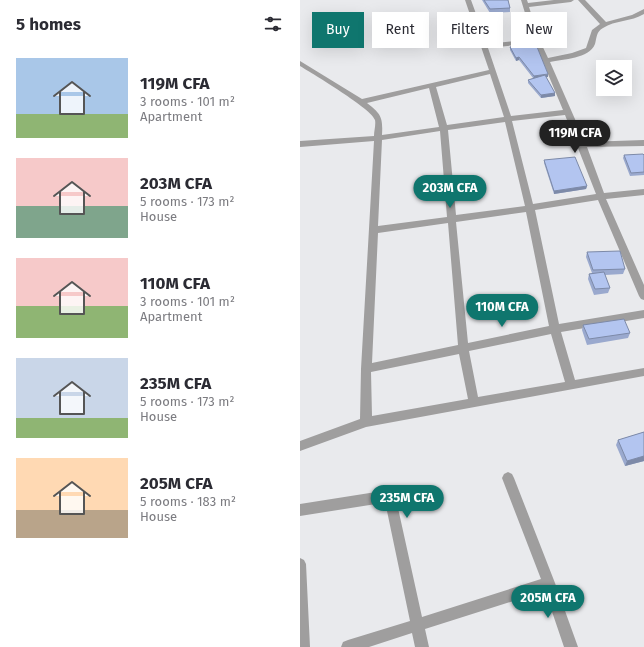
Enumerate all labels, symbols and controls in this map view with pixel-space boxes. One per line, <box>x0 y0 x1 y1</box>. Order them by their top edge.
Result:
chip: Buy <box>312 12 364 48</box>
chip: Rent <box>372 12 429 48</box>
chip: Filters <box>437 12 503 48</box>
chip: New <box>511 12 567 48</box>
icon: filters <box>262 13 284 35</box>
text: 5 homes <box>16 14 81 35</box>
map controls <box>596 60 632 96</box>
button: layers <box>596 60 632 96</box>
text: 119M CFA <box>140 73 210 94</box>
icon: home <box>48 74 96 122</box>
text: 3 rooms · 101 m² <box>140 94 235 109</box>
text: Apartment <box>140 109 202 124</box>
pin: 119M CFA <box>534 120 616 154</box>
text: 119M CFA <box>548 125 602 140</box>
text: 203M CFA <box>140 173 212 194</box>
icon: home <box>48 174 96 222</box>
pin: 203M CFA <box>409 175 491 209</box>
text: 203M CFA <box>422 180 478 195</box>
text: 5 rooms · 173 m² <box>140 194 234 209</box>
text: House <box>140 209 177 224</box>
text: 110M CFA <box>140 273 210 294</box>
icon: home <box>48 274 96 322</box>
text: 3 rooms · 101 m² <box>140 294 235 309</box>
pin: 110M CFA <box>461 294 543 328</box>
text: 110M CFA <box>475 299 529 314</box>
text: Apartment <box>140 309 202 324</box>
text: 235M CFA <box>140 373 211 394</box>
icon: home <box>48 374 96 422</box>
text: 5 rooms · 173 m² <box>140 394 234 409</box>
text: House <box>140 409 177 424</box>
text: 205M CFA <box>140 473 212 494</box>
icon: home <box>48 474 96 522</box>
pin: 235M CFA <box>366 485 448 519</box>
text: 235M CFA <box>380 490 434 505</box>
text: 5 rooms · 183 m² <box>140 494 236 509</box>
text: House <box>140 509 177 524</box>
pin: 205M CFA <box>507 585 589 619</box>
text: 205M CFA <box>520 590 576 605</box>

